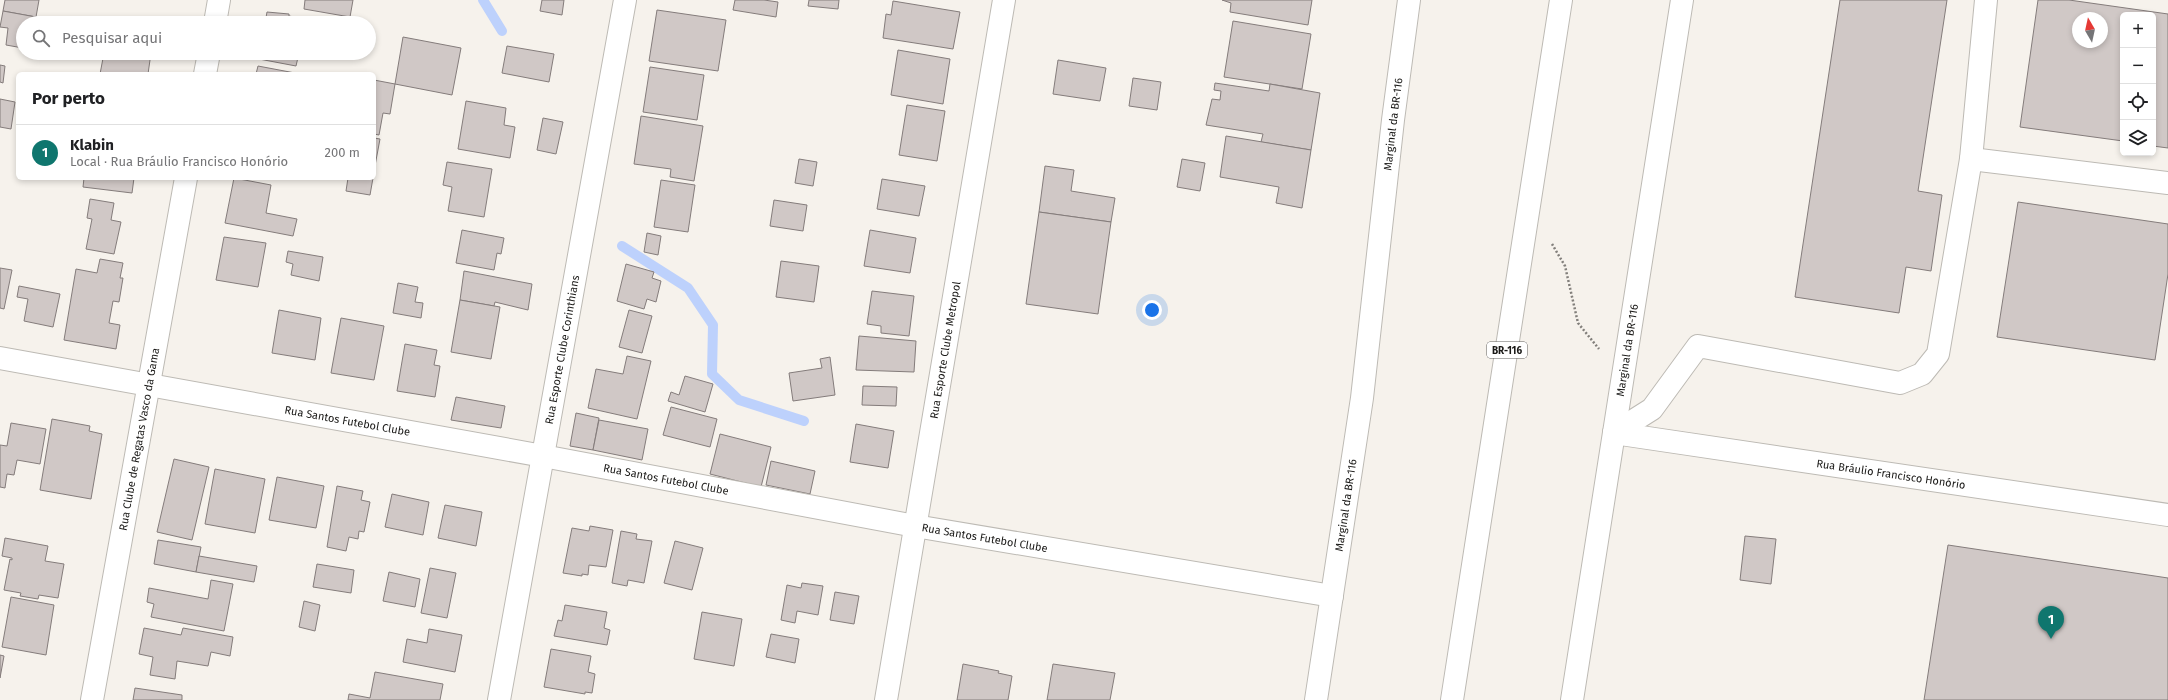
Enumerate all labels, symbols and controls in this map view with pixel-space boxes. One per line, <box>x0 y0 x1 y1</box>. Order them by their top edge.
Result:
north arrow <box>2072 12 2108 48</box>
map controls <box>2120 12 2156 156</box>
button: + <box>2120 12 2156 48</box>
search box <box>16 16 376 60</box>
icon: search <box>30 27 52 49</box>
text: Pesquisar aqui <box>62 29 162 47</box>
button: − <box>2120 48 2156 84</box>
street label: Marginal da BR-116 <box>1381 77 1406 171</box>
button: locate <box>2120 84 2156 120</box>
text: Por perto <box>32 88 105 109</box>
button: layers <box>2120 120 2156 156</box>
text: Klabin <box>70 136 114 154</box>
text: 1 <box>42 145 48 160</box>
text: 200 m <box>324 145 360 160</box>
text: Local · Rua Bráulio Francisco Honório <box>70 154 288 169</box>
street label: Rua Esporte Clube Corinthians <box>543 274 582 425</box>
street label: Rua Esporte Clube Metropol <box>928 280 963 420</box>
your location <box>1142 300 1162 320</box>
street label: Marginal da BR-116 <box>1614 303 1641 398</box>
road number: BR-116 <box>1487 342 1527 358</box>
street label: Rua Clube de Regatas Vasco da Gama <box>117 347 162 532</box>
street label: Rua Santos Futebol Clube <box>283 403 411 439</box>
street label: Rua Bráulio Francisco Honório <box>1816 457 1966 492</box>
street label: Marginal da BR-116 <box>1333 458 1360 553</box>
street label: Rua Santos Futebol Clube <box>602 461 730 498</box>
street label: Rua Santos Futebol Clube <box>921 521 1049 555</box>
pin: 1 <box>2038 606 2064 639</box>

